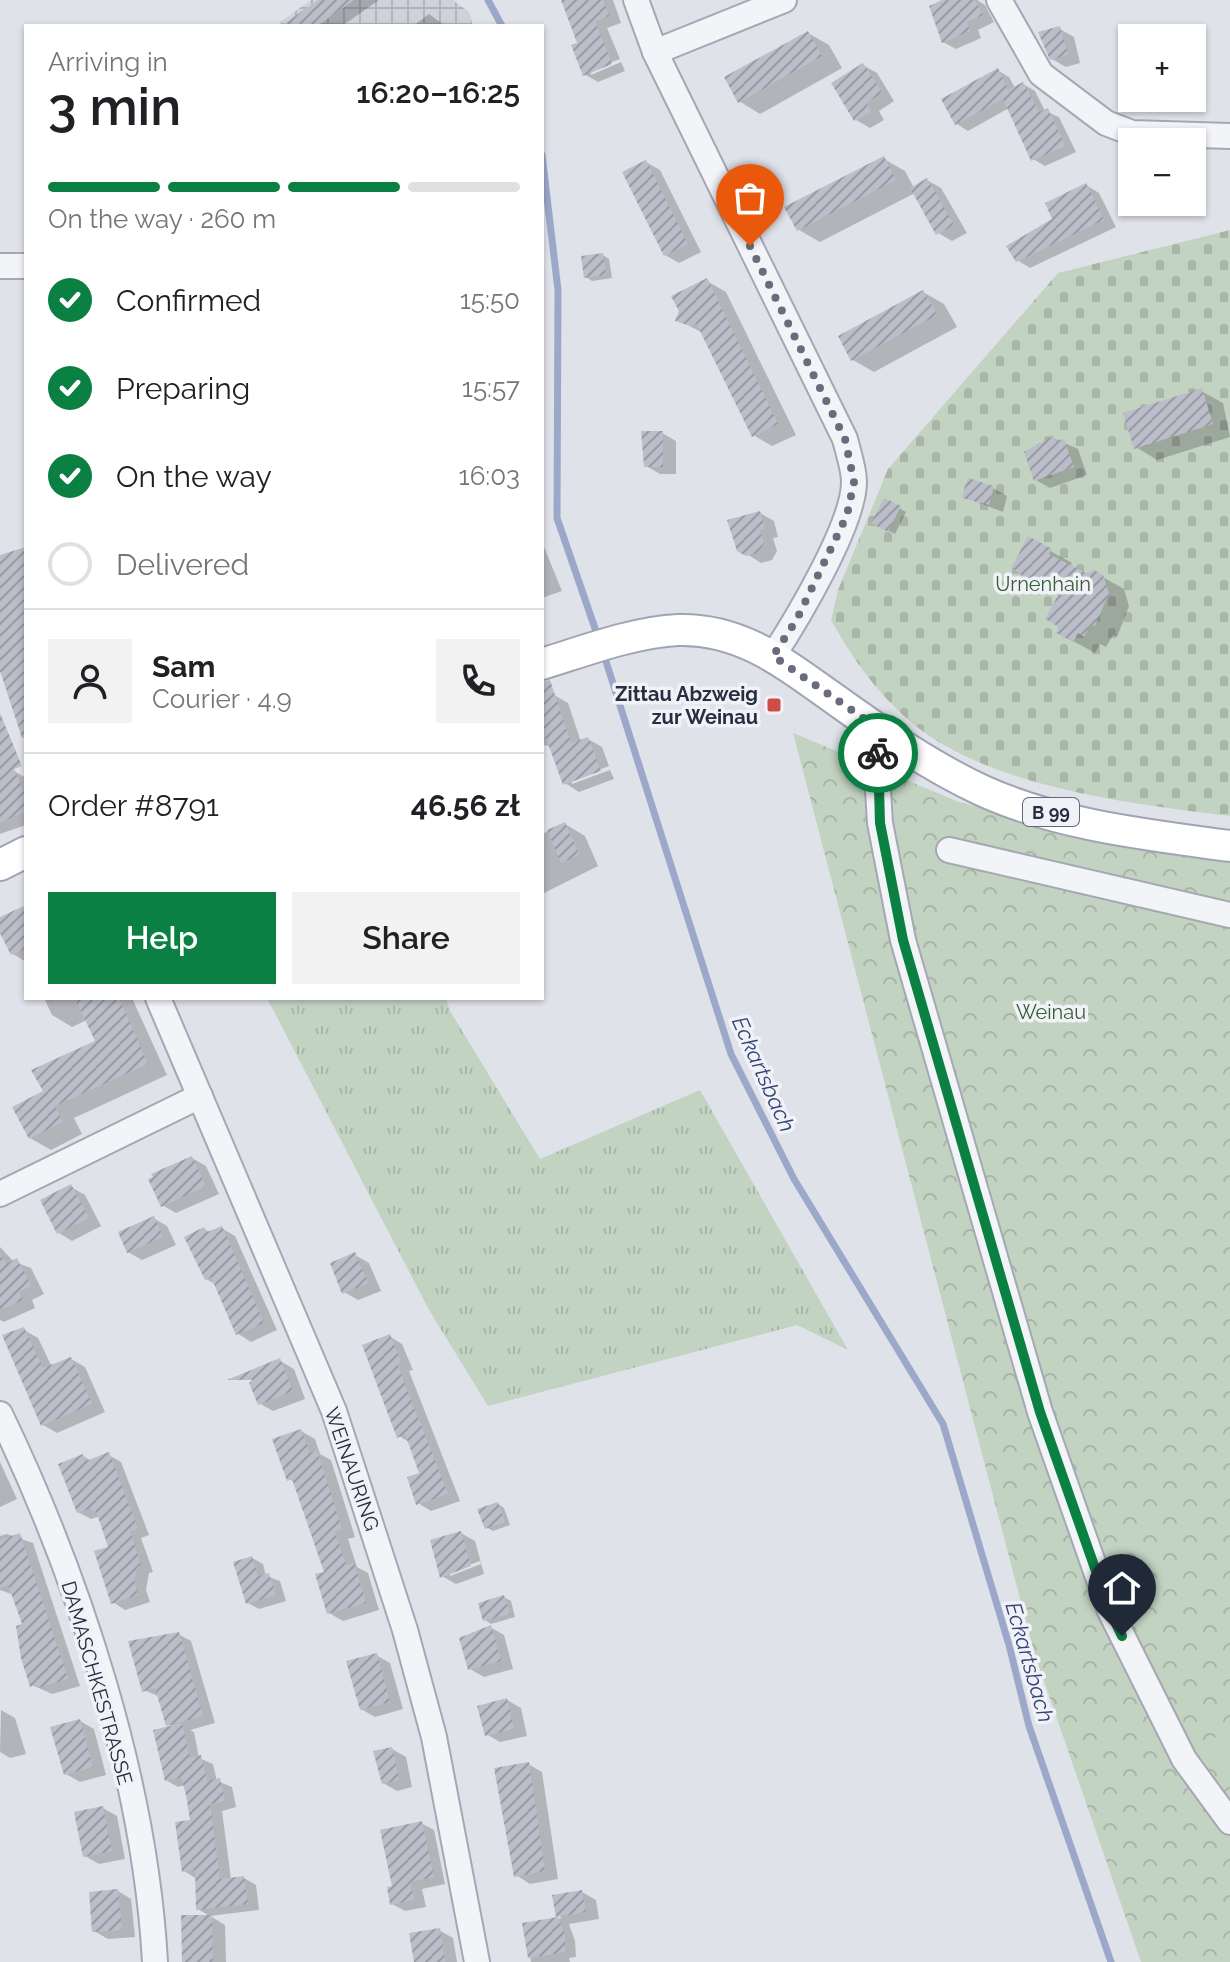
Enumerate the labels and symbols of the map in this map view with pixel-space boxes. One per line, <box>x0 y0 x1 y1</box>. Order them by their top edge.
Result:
pin <box>716 164 784 246</box>
park label: Urnenhain <box>995 572 1091 596</box>
place label: Zittau Abzweig zur Weinau <box>615 682 758 729</box>
marker: Zittau Abzweig zur Weinau <box>765 696 783 714</box>
courier <box>838 713 918 793</box>
road number: B 99 <box>1023 798 1079 826</box>
park label: Weinau <box>1016 1000 1086 1024</box>
water label: Eckartsbach <box>727 1012 801 1136</box>
street label: WEINAURING <box>320 1404 384 1534</box>
pin <box>1088 1554 1156 1636</box>
street label: DAMASCHKESTRASSE <box>56 1578 138 1788</box>
water label: Eckartsbach <box>1000 1599 1060 1725</box>

